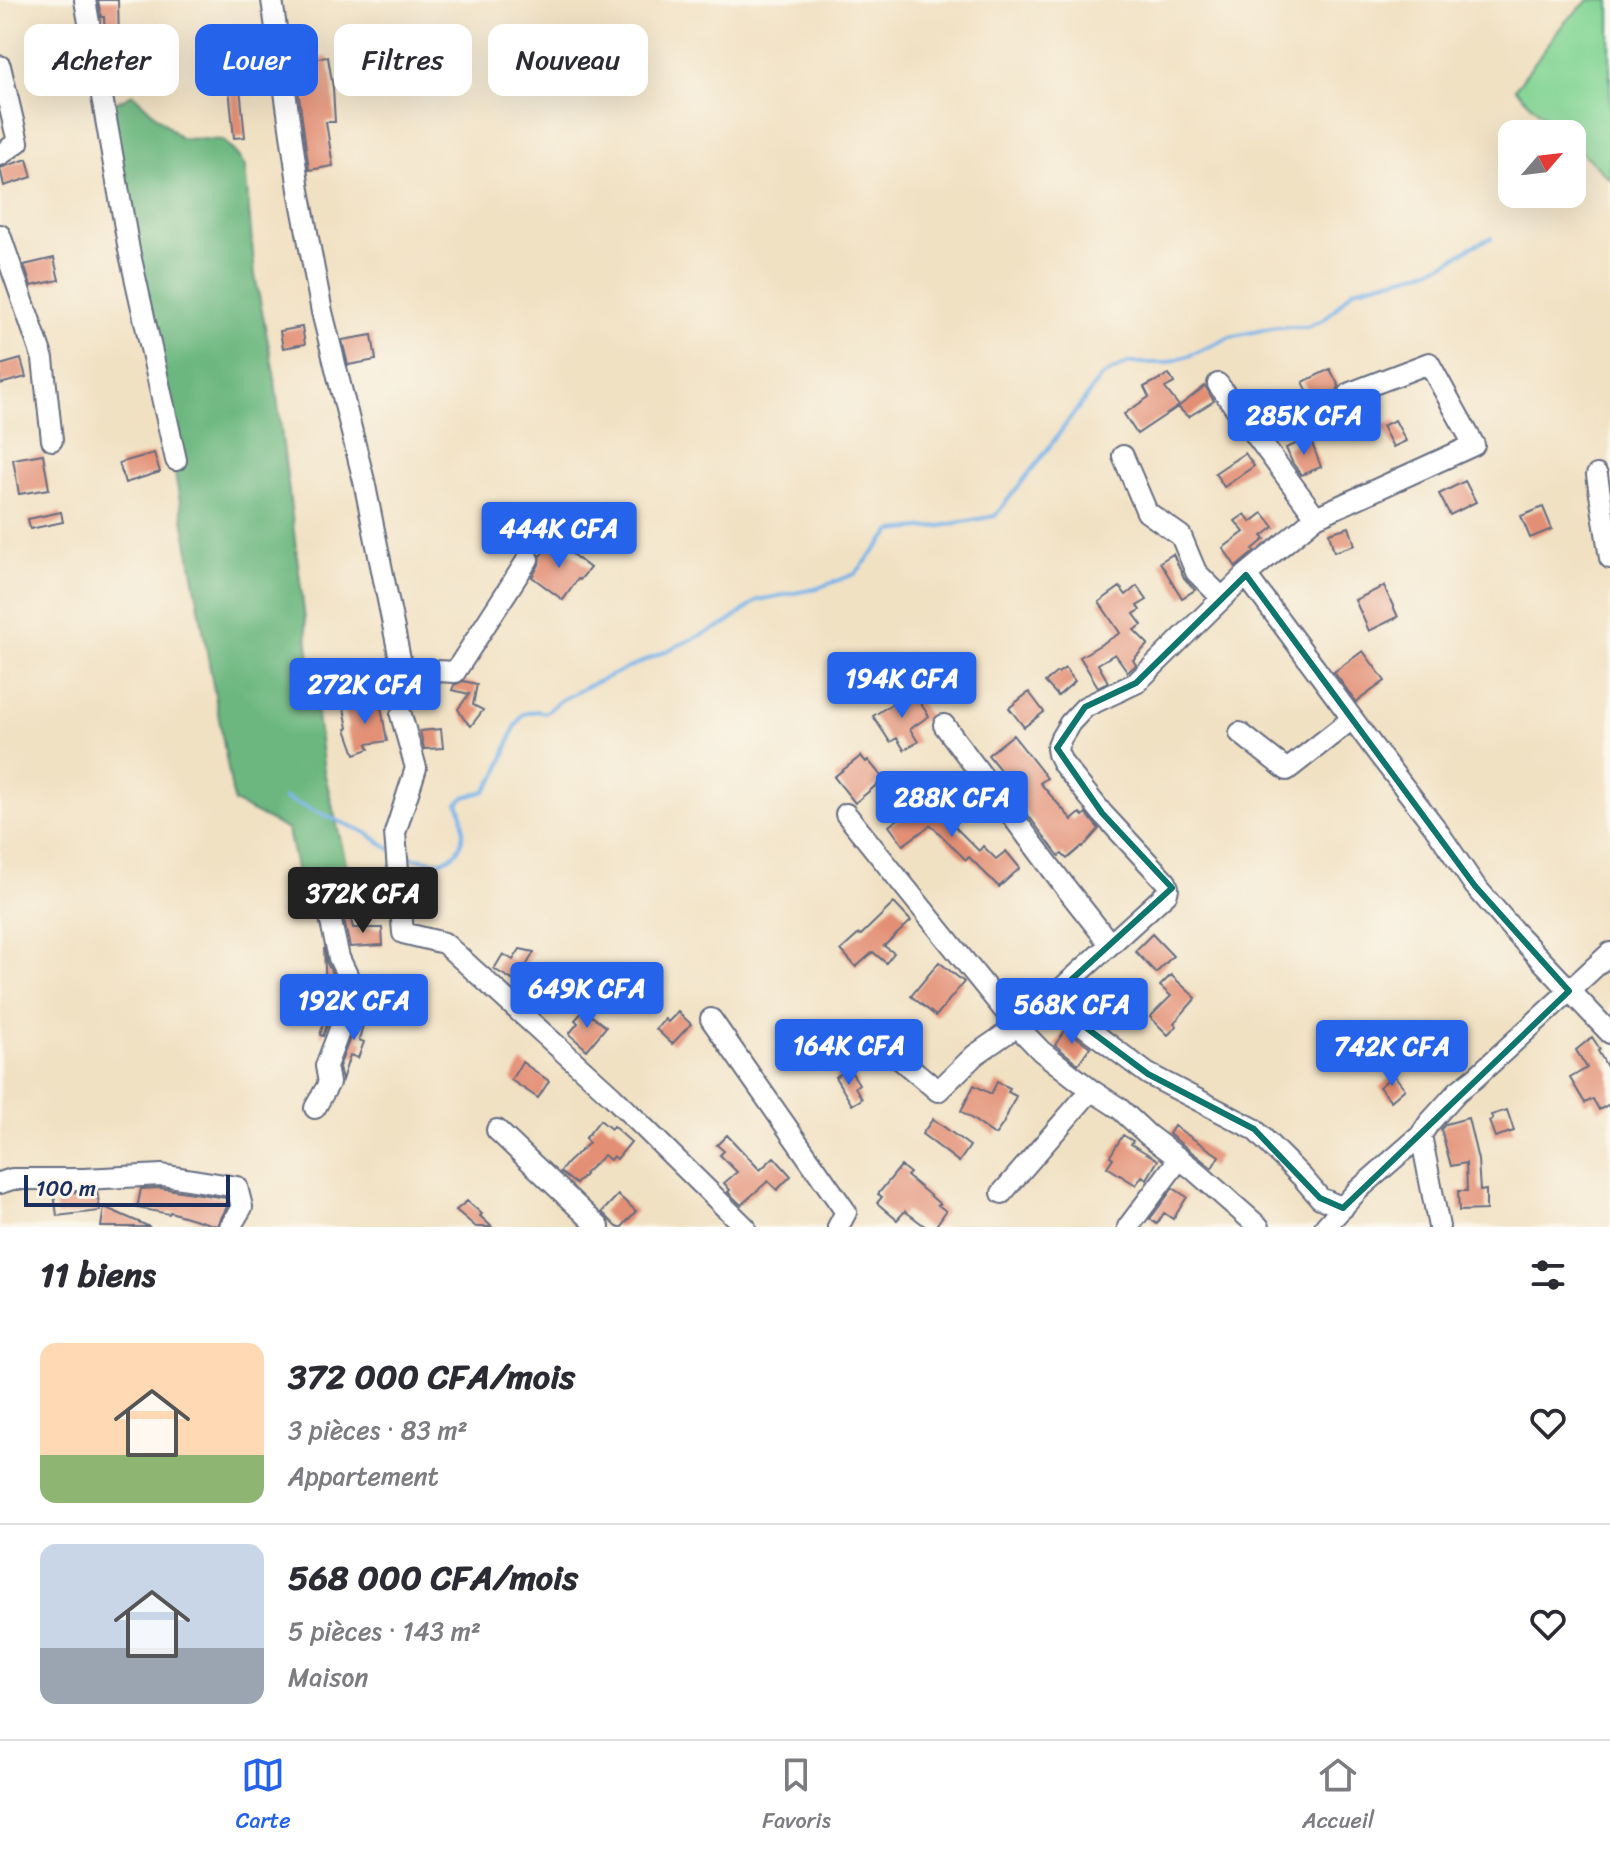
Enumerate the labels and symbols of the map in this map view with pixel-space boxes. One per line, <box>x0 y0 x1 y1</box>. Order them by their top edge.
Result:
north arrow <box>1498 120 1586 208</box>
pin: 285K CFA <box>1221 389 1387 457</box>
pin: 444K CFA <box>476 502 642 570</box>
pin: 194K CFA <box>819 652 985 720</box>
pin: 272K CFA <box>282 658 448 726</box>
pin: 288K CFA <box>869 771 1035 839</box>
pin: 372K CFA <box>280 867 446 935</box>
pin: 649K CFA <box>504 962 670 1030</box>
pin: 192K CFA <box>271 974 437 1042</box>
pin: 568K CFA <box>989 978 1155 1046</box>
pin: 164K CFA <box>766 1019 932 1087</box>
pin: 742K CFA <box>1309 1020 1475 1088</box>
scale bar <box>24 1171 230 1207</box>

